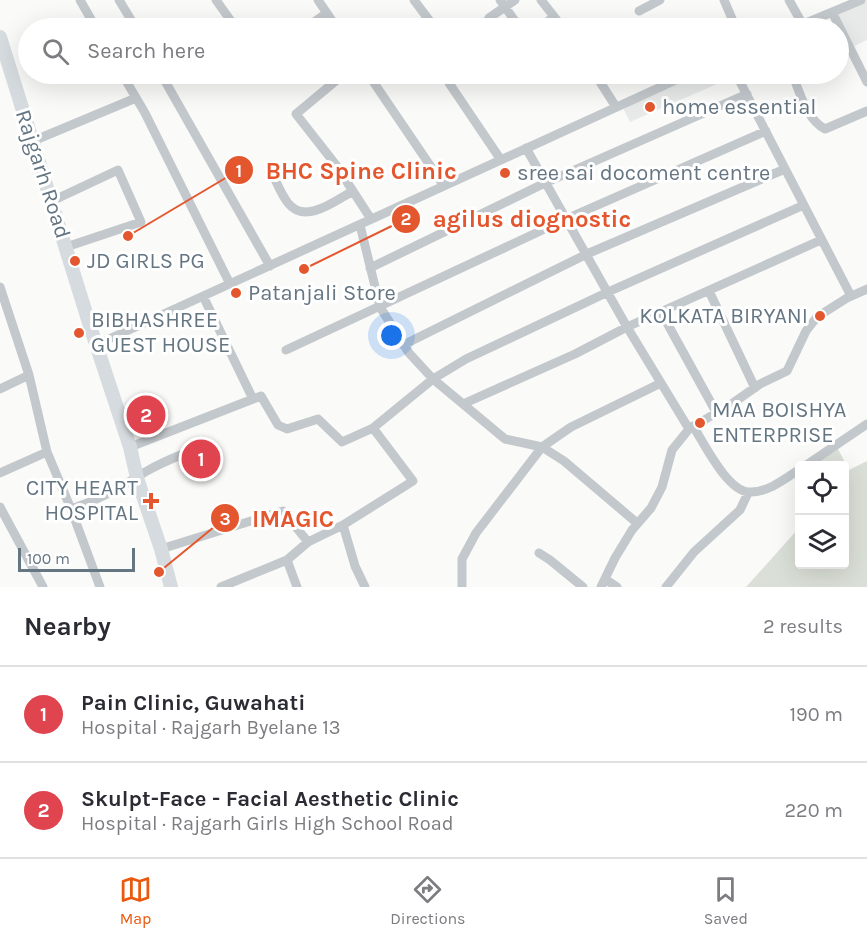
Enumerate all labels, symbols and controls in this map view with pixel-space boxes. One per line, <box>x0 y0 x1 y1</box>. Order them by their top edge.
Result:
search box <box>18 18 849 84</box>
icon: search <box>39 35 72 68</box>
text: Search here <box>87 38 205 64</box>
place label: home essential <box>662 94 817 120</box>
marker: home essential <box>643 100 657 114</box>
street label: Rajgarh Road <box>10 106 76 242</box>
callout: BHC Spine Clinic <box>224 149 469 191</box>
text: BHC Spine Clinic <box>265 157 457 185</box>
text: 1 <box>236 160 242 182</box>
place label: sree sai docoment centre <box>517 160 770 186</box>
marker: sree sai docoment centre <box>498 166 512 180</box>
callout: agilus diognostic <box>391 198 644 240</box>
text: agilus diognostic <box>433 205 631 233</box>
text: 2 <box>401 208 411 230</box>
place label: JD GIRLS PG <box>87 248 205 274</box>
marker: JD GIRLS PG <box>68 254 82 268</box>
place label: Patanjali Store <box>248 280 396 306</box>
marker: Patanjali Store <box>229 286 243 300</box>
place label: KOLKATA BIRYANI <box>639 303 808 329</box>
place label: BIBHASHREE GUEST HOUSE <box>91 307 230 358</box>
marker: KOLKATA BIRYANI <box>813 309 827 323</box>
your location <box>377 321 406 350</box>
marker: BIBHASHREE GUEST HOUSE <box>72 326 86 340</box>
pin: 2 <box>126 392 166 438</box>
place label: MAA BOISHYA ENTERPRISE <box>712 397 847 448</box>
marker: MAA BOISHYA ENTERPRISE <box>693 416 707 430</box>
pin: 1 <box>182 436 220 482</box>
map controls <box>795 461 849 569</box>
button: locate <box>795 461 849 515</box>
place label: CITY HEART HOSPITAL <box>26 475 139 526</box>
marker: CITY HEART HOSPITAL <box>142 492 160 510</box>
callout: IMAGIC <box>210 497 346 539</box>
text: IMAGIC <box>252 505 334 533</box>
text: 3 <box>219 508 231 530</box>
button: layers <box>795 515 849 569</box>
scale bar <box>18 545 135 572</box>
text: 100 m <box>27 549 70 568</box>
text: Nearby <box>24 611 111 642</box>
text: 2 results <box>763 615 843 638</box>
text: Pain Clinic, Guwahati <box>81 690 305 716</box>
text: 1 <box>40 703 47 726</box>
text: 190 m <box>789 703 843 726</box>
text: Hospital · Rajgarh Byelane 13 <box>81 716 341 739</box>
text: Skulpt-Face - Facial Aesthetic Clinic <box>81 786 459 812</box>
text: 2 <box>37 799 50 822</box>
text: 220 m <box>784 799 843 822</box>
text: Hospital · Rajgarh Girls High School Road <box>81 812 454 835</box>
tab: Map <box>119 873 152 928</box>
tab: Directions <box>390 873 465 928</box>
tab: Saved <box>704 873 748 928</box>

